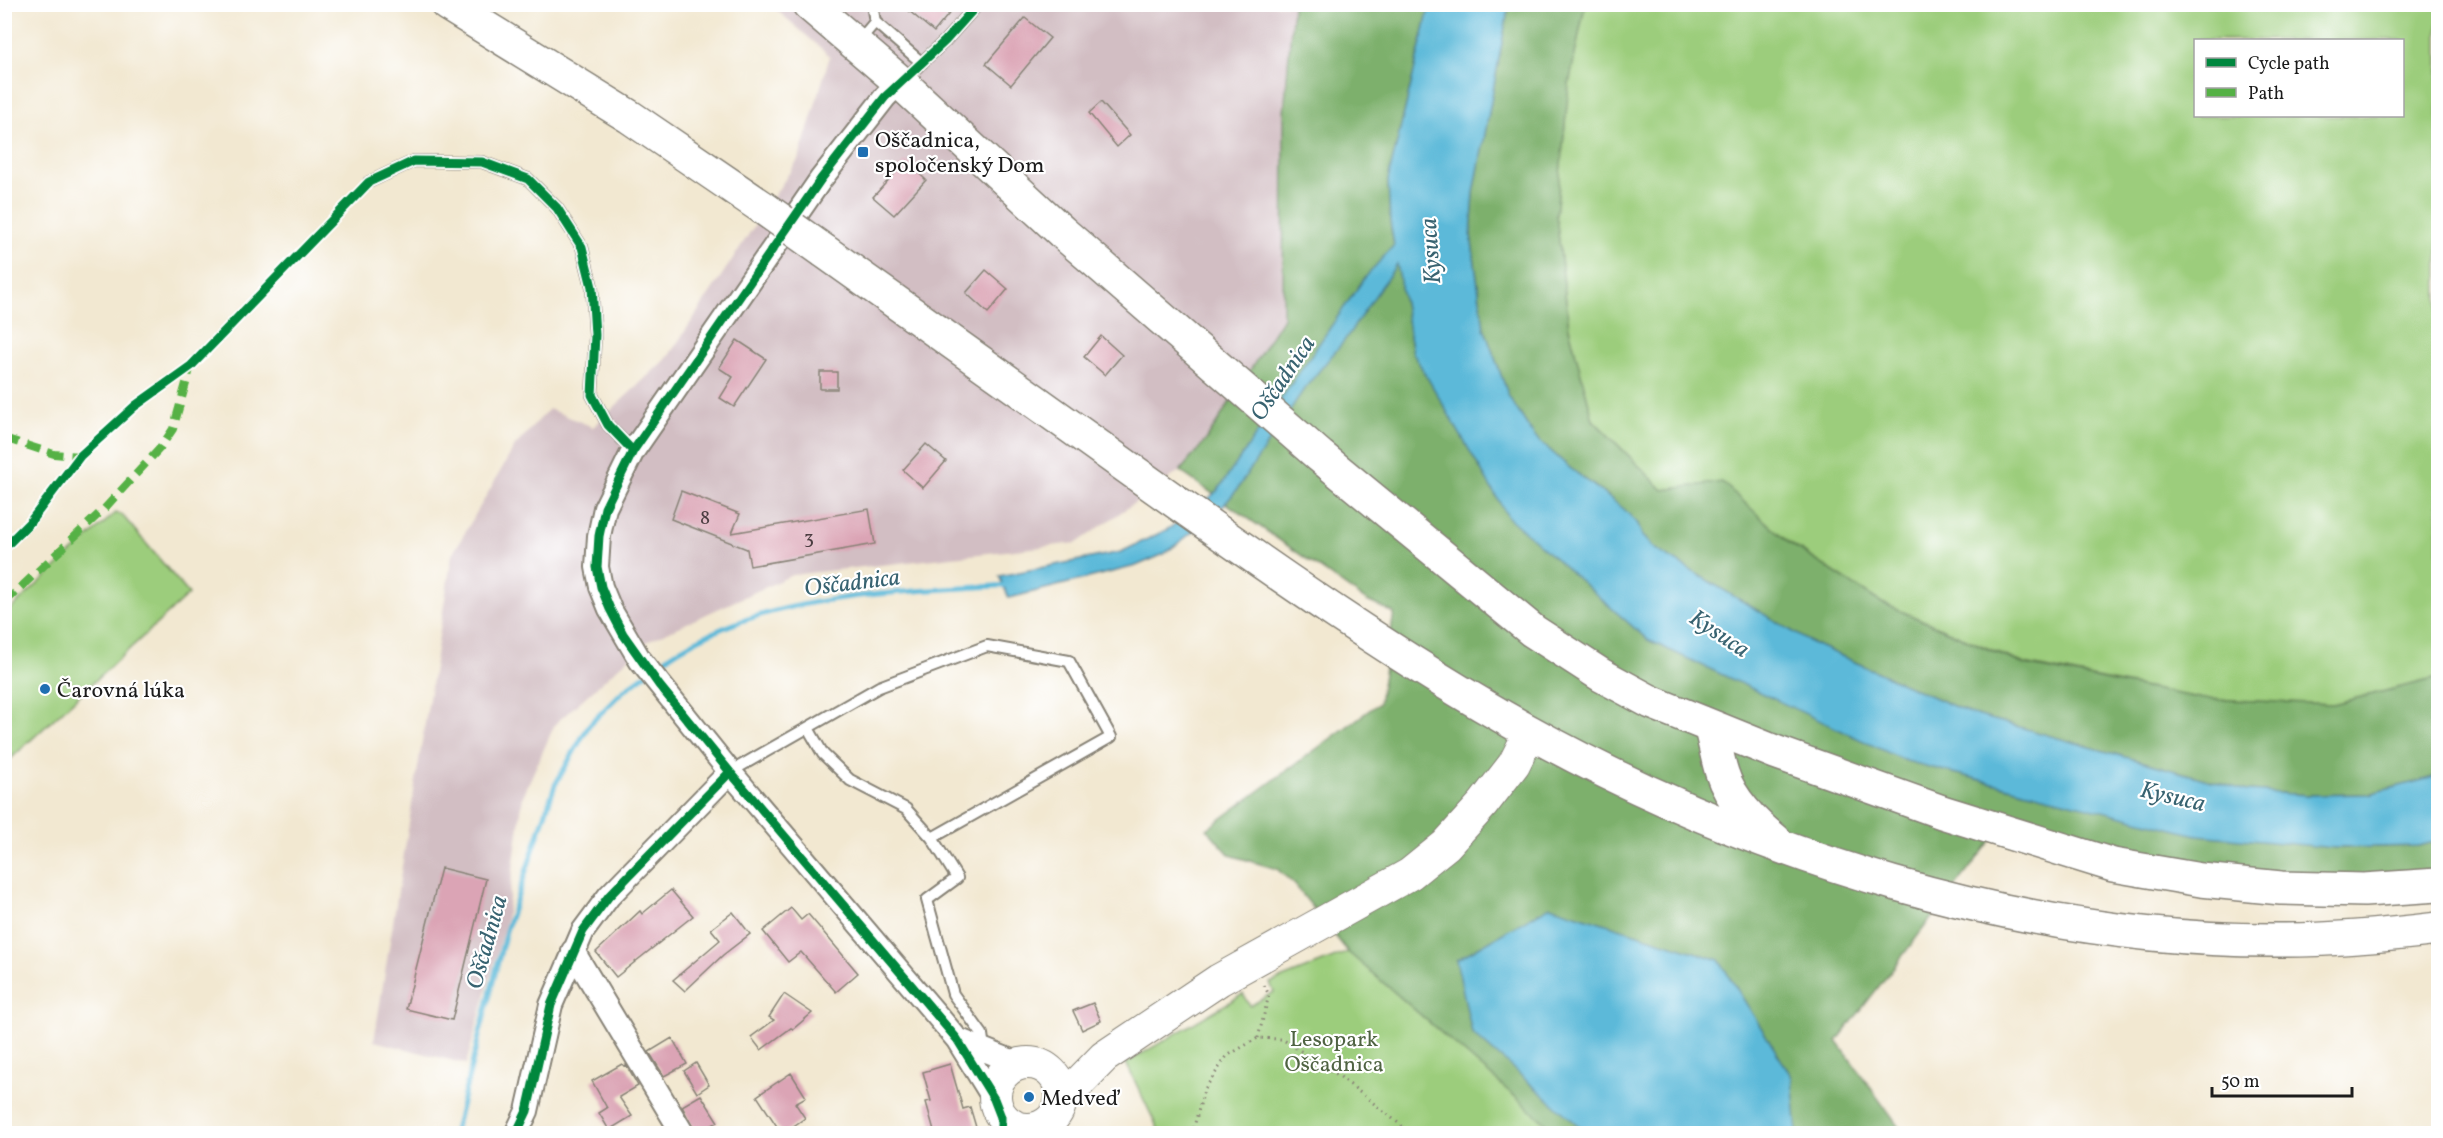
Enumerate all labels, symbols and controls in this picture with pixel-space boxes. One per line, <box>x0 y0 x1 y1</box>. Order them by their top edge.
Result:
legend <box>2194 39 2404 117</box>
text: Cycle path <box>2248 52 2330 77</box>
text: Path <box>2248 82 2284 107</box>
place label: Oščadnica, spoločenský Dom <box>875 126 1044 182</box>
marker: Oščadnica, spoločenský Dom <box>856 145 870 159</box>
water label: Kysuca <box>1413 217 1451 285</box>
water label: Oščadnica <box>1243 330 1325 429</box>
house number: 8 <box>700 505 710 533</box>
house number: 3 <box>804 525 814 553</box>
water label: Oščadnica <box>802 561 902 607</box>
water label: Kysuca <box>1682 602 1756 667</box>
place label: Čarovná lúka <box>57 676 185 707</box>
marker: Čarovná lúka <box>38 682 52 696</box>
water label: Kysuca <box>2136 774 2209 822</box>
water label: Oščadnica <box>458 891 518 994</box>
park label: Lesopark Oščadnica <box>1284 1025 1384 1081</box>
scale bar <box>2212 1060 2352 1098</box>
text: 50 m <box>2221 1070 2260 1095</box>
place label: Medveď <box>1041 1084 1121 1115</box>
marker: Medveď <box>1022 1090 1036 1104</box>

